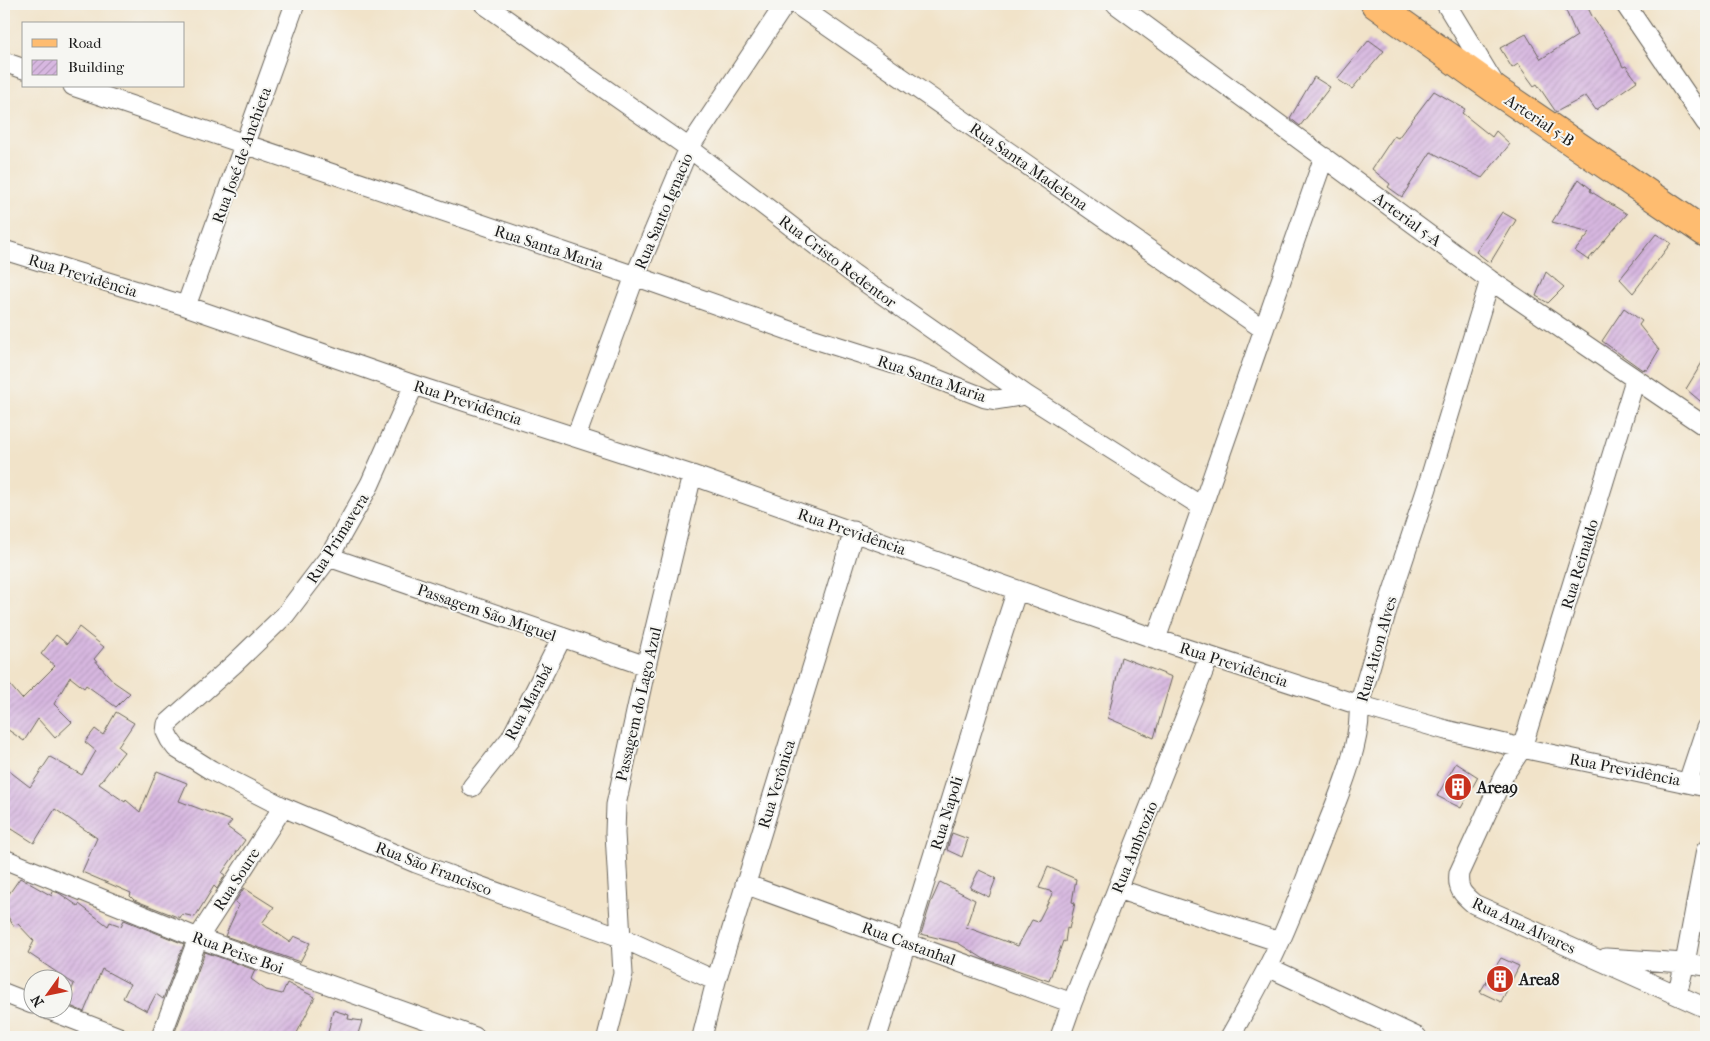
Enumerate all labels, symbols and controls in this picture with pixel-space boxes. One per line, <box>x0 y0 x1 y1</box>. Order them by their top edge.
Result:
legend <box>22 22 185 88</box>
text: Road <box>68 34 102 52</box>
text: Building <box>68 58 125 76</box>
street label: Rua José de Anchieta <box>208 84 275 226</box>
street label: Arterial 5-B <box>1501 90 1578 150</box>
street label: Rua Santa Madelena <box>966 118 1092 215</box>
street label: Rua Santo Ignacio <box>630 150 697 272</box>
street label: Arterial 5-A <box>1369 188 1446 251</box>
street label: Rua Cristo Redentor <box>775 211 900 312</box>
street label: Rua Santa Maria <box>492 221 606 274</box>
street label: Rua Previdência <box>26 250 140 301</box>
street label: Rua Santa Maria <box>875 351 989 406</box>
street label: Rua Previdência <box>411 376 525 429</box>
street label: Rua Primavera <box>302 489 373 587</box>
street label: Rua Previdência <box>795 504 909 559</box>
street label: Rua Reinaldo <box>1557 517 1602 611</box>
street label: Passagem São Miguel <box>415 580 559 645</box>
street label: Rua Aiton Alves <box>1352 594 1401 704</box>
street label: Passagem do Lago Azul <box>611 625 666 783</box>
street label: Rua Previdência <box>1177 638 1291 691</box>
street label: Rua Marabá <box>501 660 557 743</box>
street label: Rua Verônica <box>754 737 799 831</box>
street label: Rua Previdência <box>1568 749 1683 790</box>
building icon: Area9 <box>1443 772 1473 802</box>
street label: Rua Napoli <box>926 774 967 852</box>
place label: Area9 <box>1476 778 1518 798</box>
street label: Rua Ambrozio <box>1107 798 1162 896</box>
street label: Rua São Francisco <box>373 838 495 899</box>
street label: Rua Soure <box>209 844 264 914</box>
street label: Rua Ana Alvares <box>1469 893 1579 958</box>
street label: Rua Castanhal <box>859 918 959 969</box>
street label: Rua Peixe Boi <box>190 927 286 978</box>
building icon: Area8 <box>1485 964 1515 994</box>
north arrow <box>22 968 72 1018</box>
place label: Area8 <box>1518 970 1559 989</box>
text: N <box>27 991 48 1010</box>

